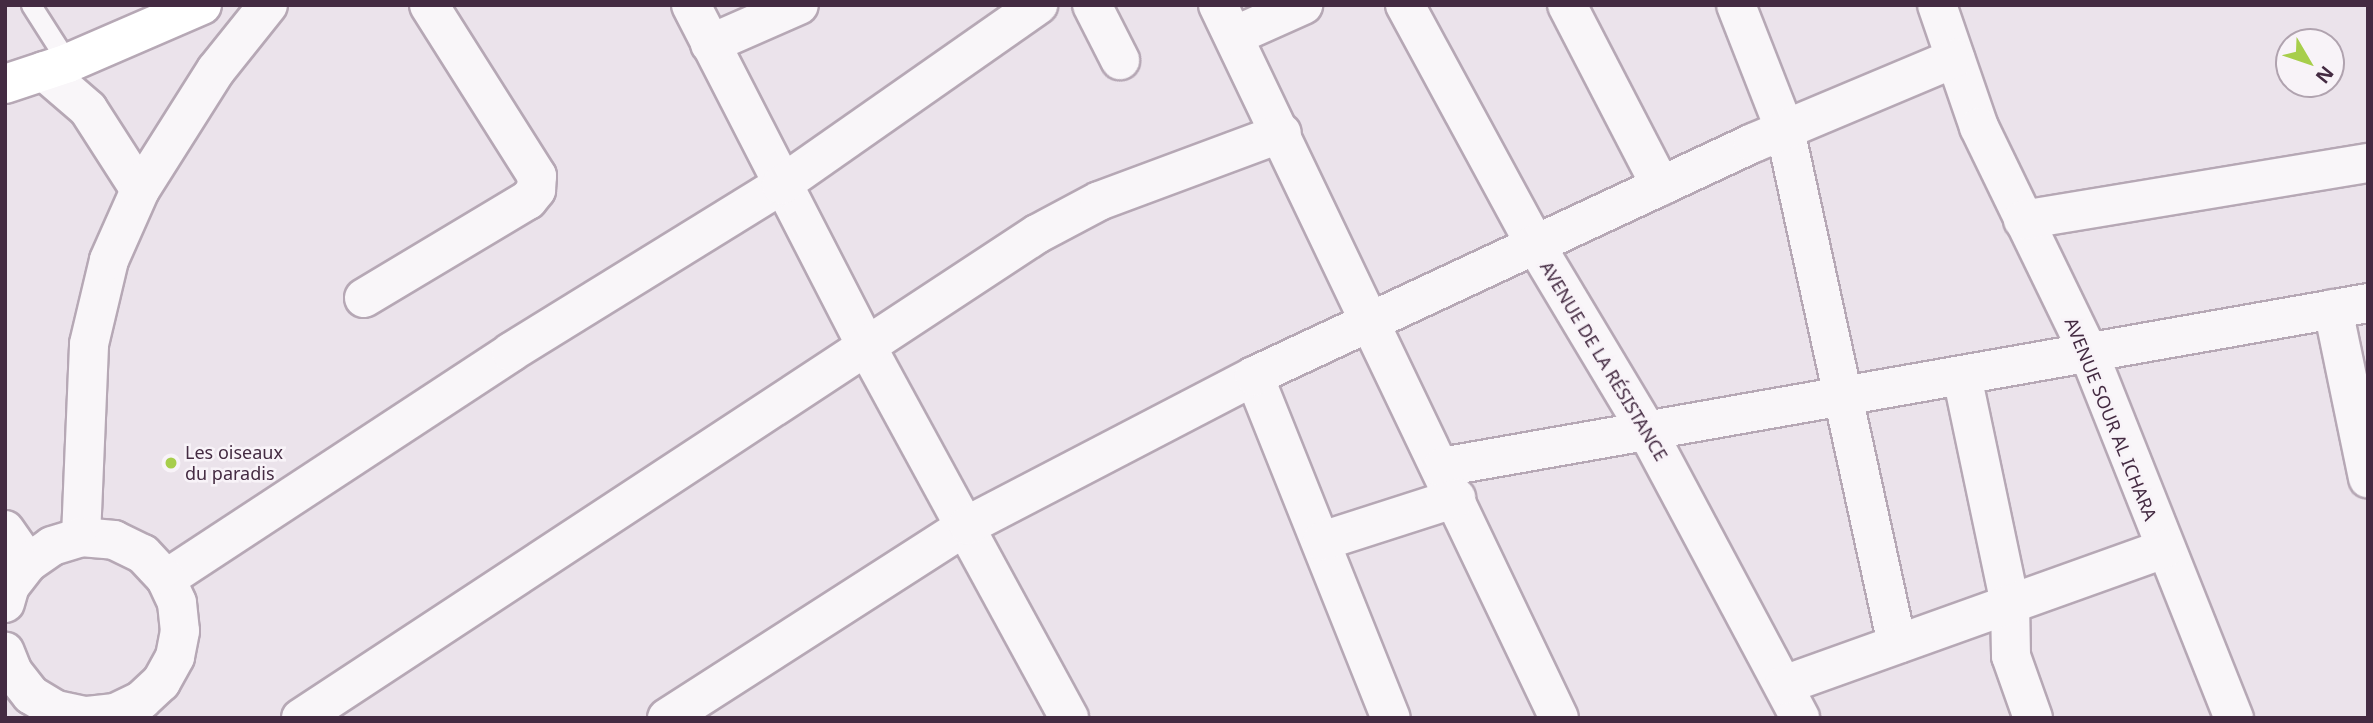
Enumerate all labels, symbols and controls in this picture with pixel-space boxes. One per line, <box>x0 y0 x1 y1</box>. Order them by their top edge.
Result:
north arrow <box>2275 28 2345 98</box>
text: N <box>2310 61 2340 89</box>
street label: AVENUE DE LA RÉSISTANCE <box>1536 257 1672 465</box>
street label: AVENUE SOUR AL ICHARA <box>2060 314 2162 524</box>
place label: Les oiseaux du paradis <box>185 442 283 484</box>
marker: Les oiseaux du paradis <box>163 455 179 471</box>

